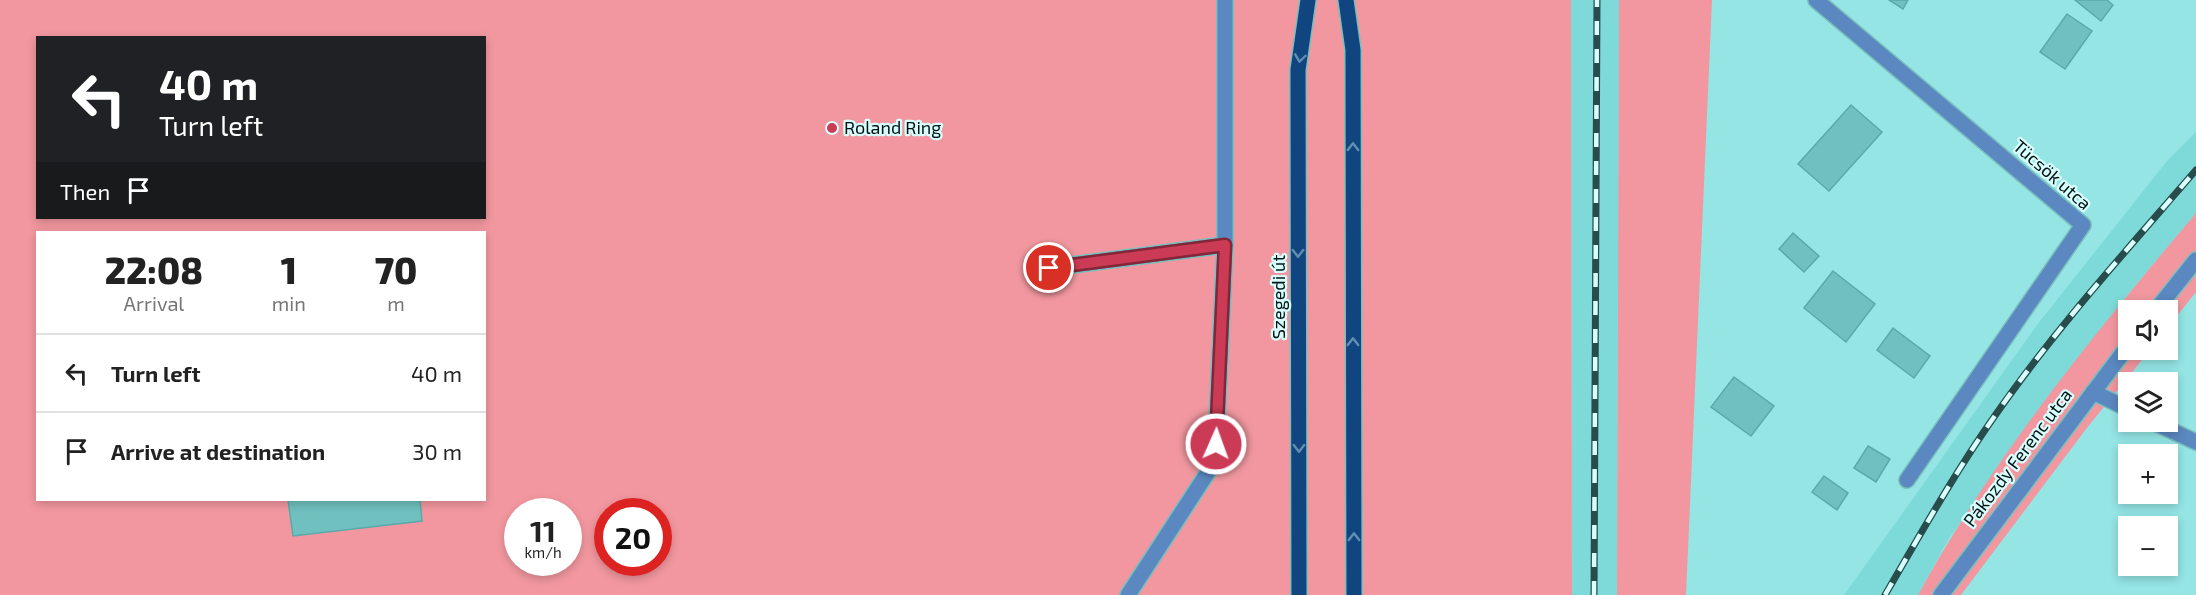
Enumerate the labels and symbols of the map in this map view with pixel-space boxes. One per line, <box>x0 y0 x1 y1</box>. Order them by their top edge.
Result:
one-way arrow <box>1294 52 1307 62</box>
place label: Roland Ring <box>844 116 941 138</box>
marker: Roland Ring <box>825 121 839 135</box>
street label: Tücsök utca <box>2009 134 2096 214</box>
one-way arrow <box>1347 142 1359 151</box>
pin <box>1023 242 1074 293</box>
one-way arrow <box>1292 248 1304 257</box>
street label: Szegedi út <box>1267 255 1289 339</box>
one-way arrow <box>1347 337 1359 346</box>
street label: Pákozdy Ferenc utca <box>1958 384 2076 531</box>
position arrow <box>1184 412 1248 476</box>
one-way arrow <box>1293 443 1305 452</box>
speed limit sign: 20 <box>594 498 672 576</box>
one-way arrow <box>1348 532 1360 541</box>

